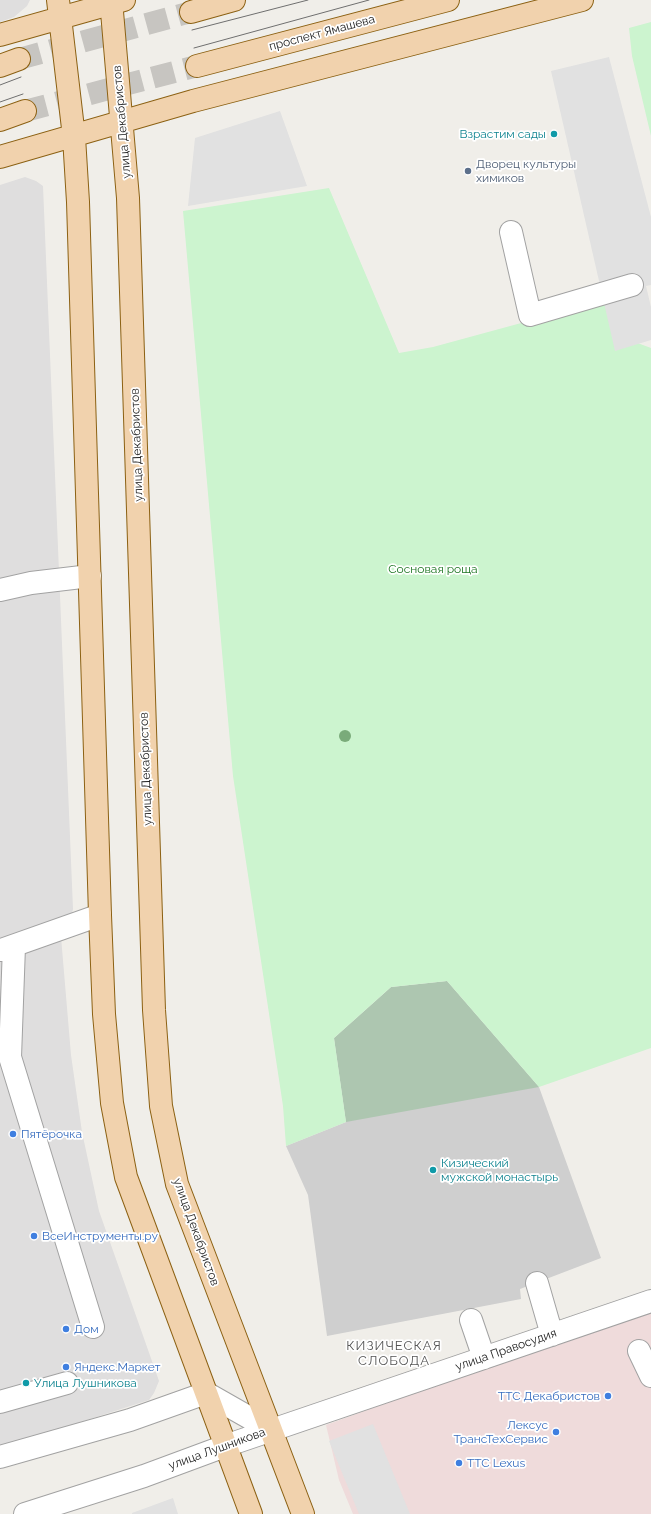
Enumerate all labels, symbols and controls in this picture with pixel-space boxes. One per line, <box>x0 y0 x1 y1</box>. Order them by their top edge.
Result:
street label: проспект Ямашева <box>267 12 377 54</box>
street label: улица Декабристов <box>110 65 134 179</box>
place label: Взрастим сады <box>459 127 546 141</box>
marker: Взрастим сады <box>549 129 559 139</box>
place label: Дворец культуры химиков <box>476 157 576 185</box>
marker: Дворец культуры химиков <box>463 166 473 176</box>
street label: улица Декабристов <box>128 388 146 502</box>
park label: Сосновая роща <box>388 562 478 576</box>
street label: улица Декабристов <box>137 712 155 826</box>
place label: Пятёрочка <box>21 1127 82 1141</box>
marker: Пятёрочка <box>8 1129 18 1139</box>
place label: Кизический мужской монастырь <box>441 1156 558 1184</box>
marker: Кизический мужской монастырь <box>428 1165 438 1175</box>
street label: улица Декабристов <box>170 1176 222 1288</box>
place label: ВсеИнструменты.ру <box>42 1229 158 1243</box>
marker: ВсеИнструменты.ру <box>29 1231 39 1241</box>
place label: Дом <box>74 1322 99 1336</box>
marker: Дом <box>61 1324 71 1334</box>
street label: улица Правосудия <box>453 1326 559 1374</box>
district label: КИЗИЧЕСКАЯ СЛОБОДА <box>346 1338 442 1369</box>
place label: Яндекс.Маркет <box>74 1360 161 1374</box>
marker: Яндекс.Маркет <box>61 1362 71 1372</box>
place label: Улица Лушникова <box>34 1376 137 1390</box>
marker: Улица Лушникова <box>21 1378 31 1388</box>
place label: ТТС Декабристов <box>498 1389 600 1403</box>
marker: ТТС Декабристов <box>603 1391 613 1401</box>
place label: Лексус ТрансТехСервис <box>454 1418 548 1446</box>
street label: улица Лушникова <box>167 1425 267 1473</box>
marker: Лексус ТрансТехСервис <box>551 1427 561 1437</box>
place label: ТТС Lexus <box>467 1456 525 1470</box>
marker: ТТС Lexus <box>454 1458 464 1468</box>

